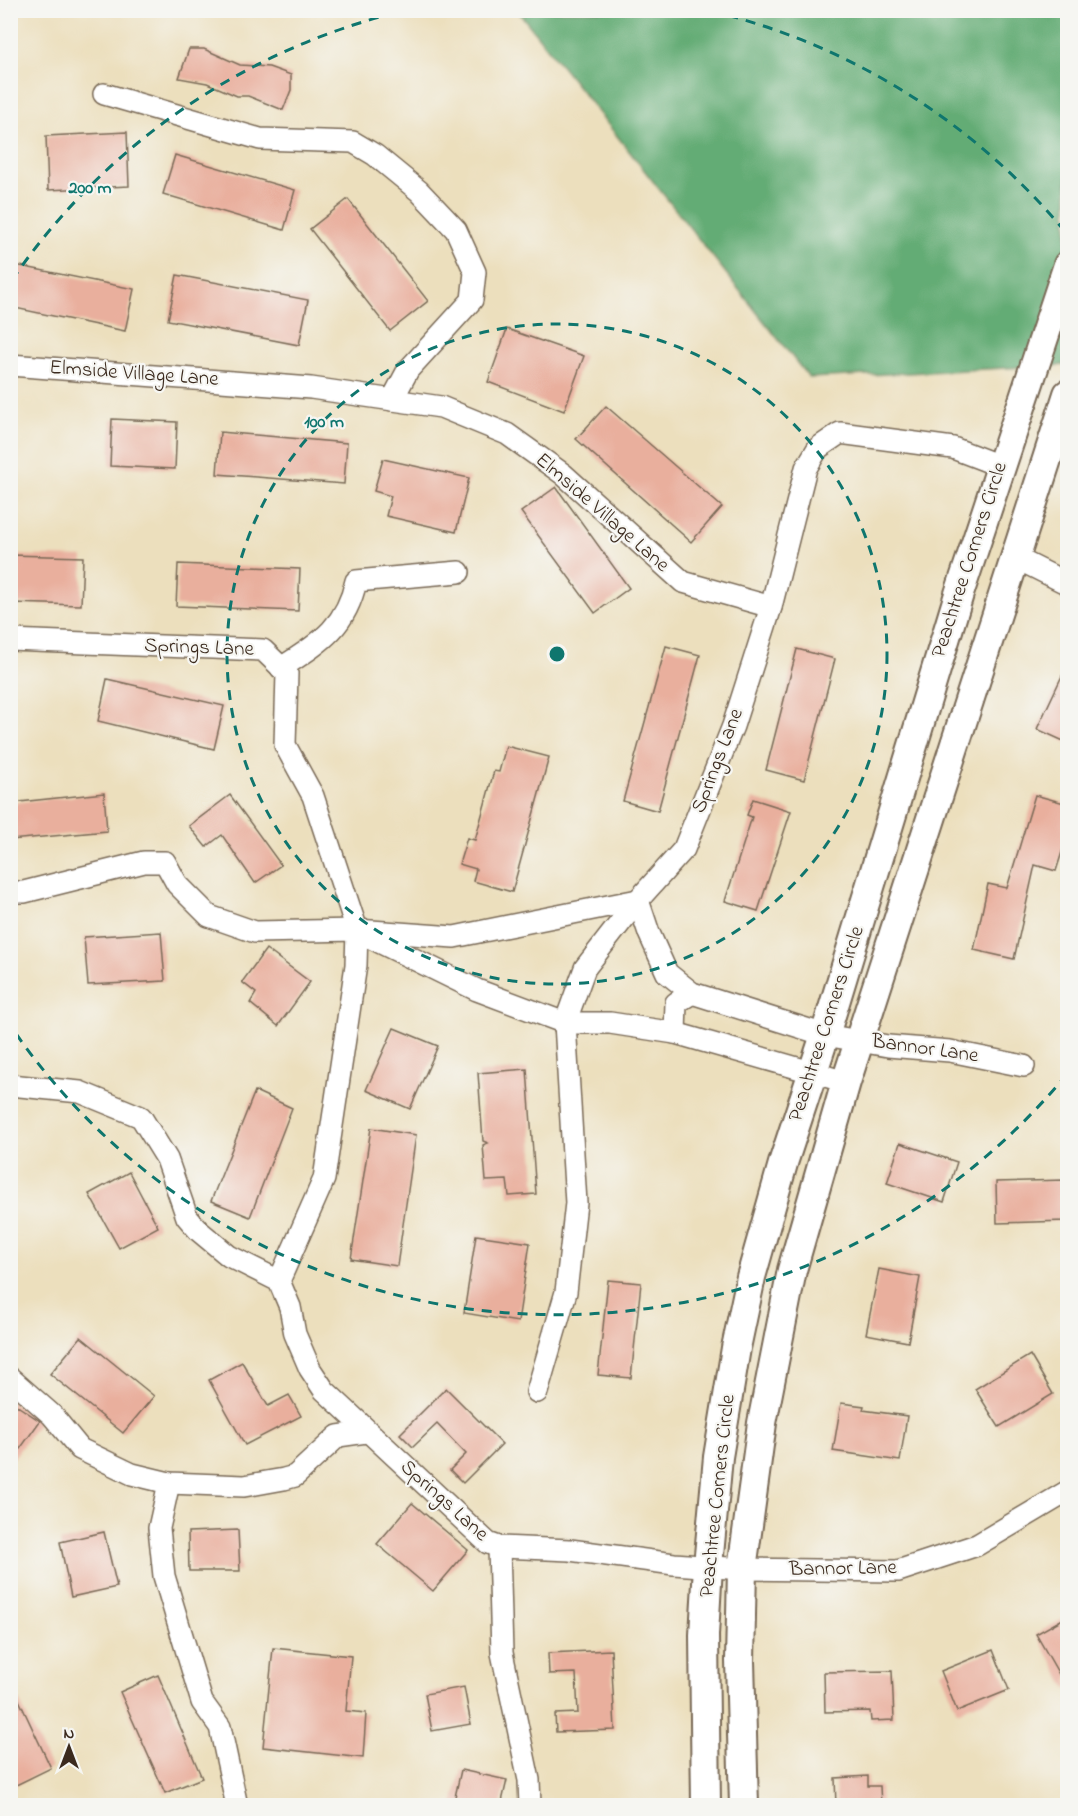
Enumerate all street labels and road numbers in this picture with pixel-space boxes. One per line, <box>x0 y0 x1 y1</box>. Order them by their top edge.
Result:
street label: Elmside Village Lane <box>48 353 220 397</box>
street label: Elmside Village Lane <box>527 446 676 582</box>
street label: Peachtree Corners Circle <box>924 458 1016 662</box>
street label: Springs Lane <box>144 631 255 667</box>
street label: Springs Lane <box>684 704 754 818</box>
street label: Peachtree Corners Circle <box>781 922 873 1126</box>
street label: Bannor Lane <box>869 1027 981 1071</box>
street label: Peachtree Corners Circle <box>692 1392 744 1599</box>
street label: Springs Lane <box>392 1453 495 1551</box>
street label: Bannor Lane <box>788 1553 898 1585</box>

